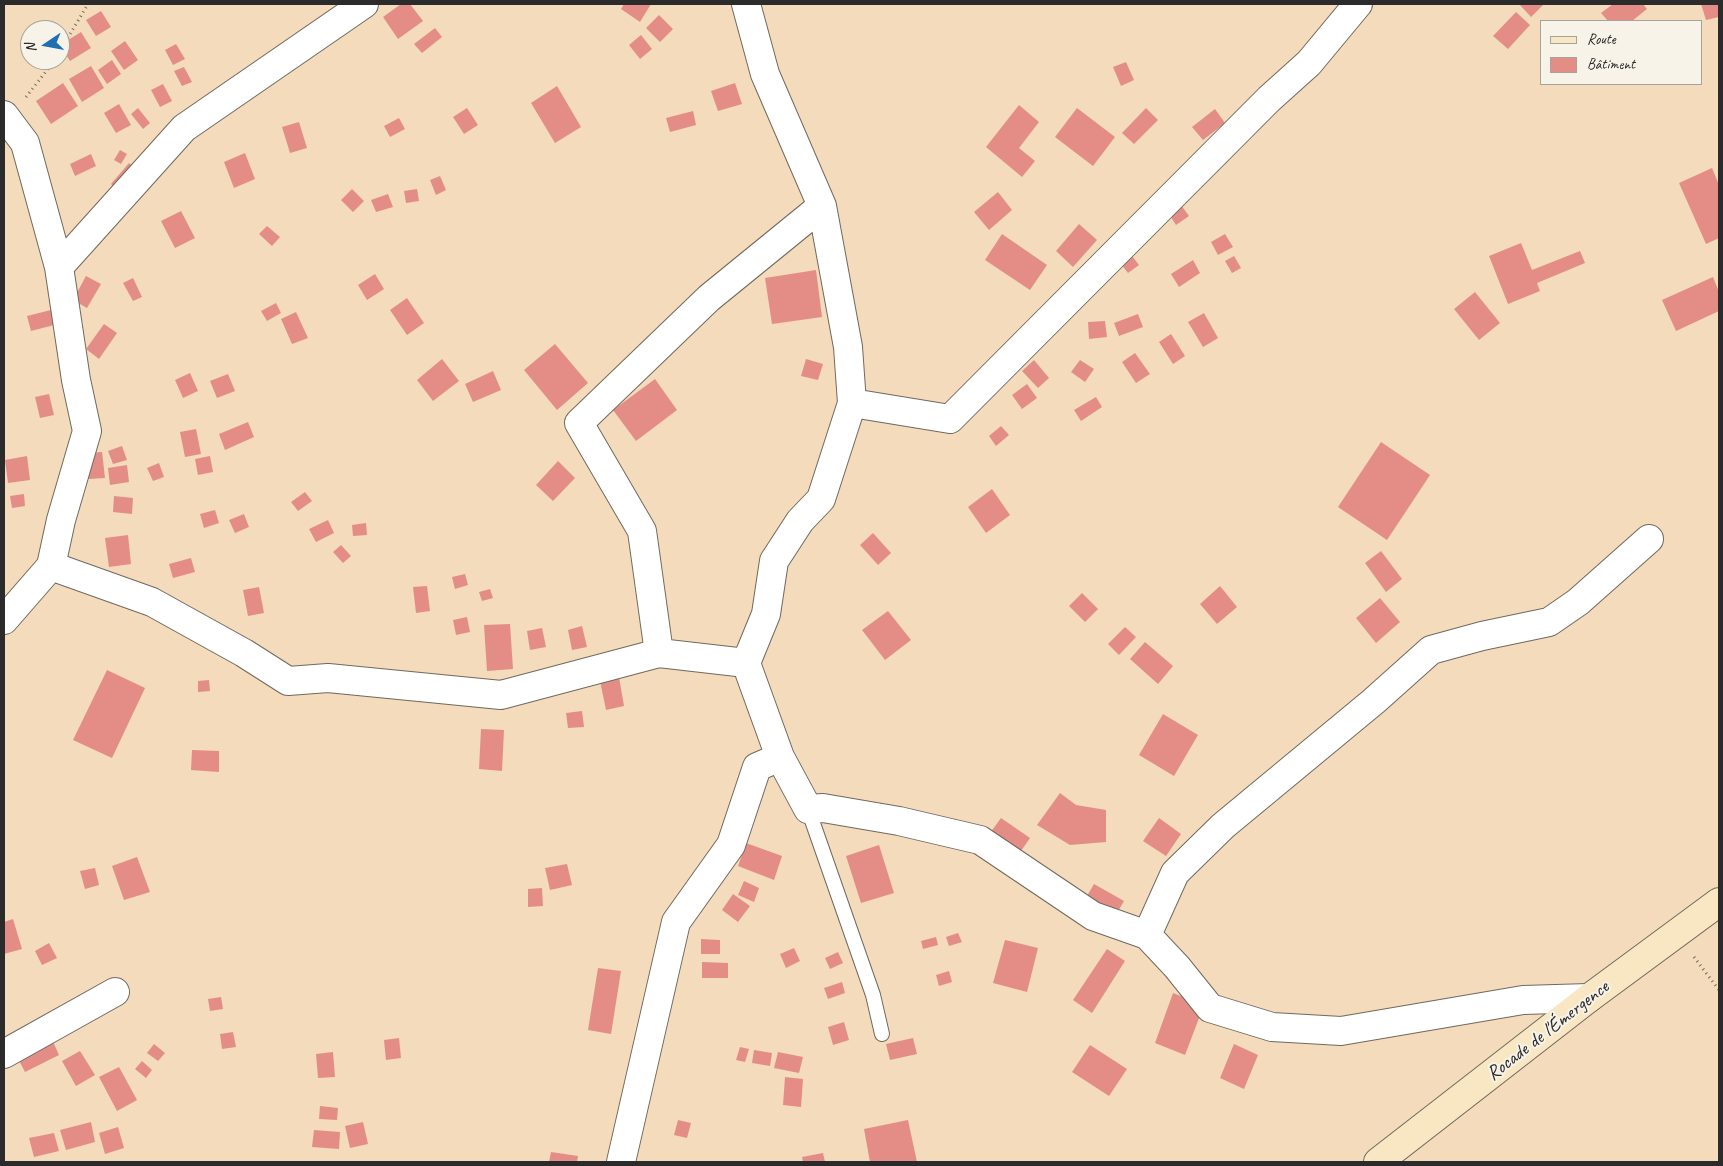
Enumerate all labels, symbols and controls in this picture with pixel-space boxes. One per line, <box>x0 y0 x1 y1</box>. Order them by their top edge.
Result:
north arrow <box>20 20 70 70</box>
legend <box>1540 20 1703 85</box>
text: Route <box>1587 30 1616 49</box>
text: N <box>22 42 40 54</box>
text: Bâtiment <box>1587 55 1635 74</box>
street label: Rocade de l'Émergence <box>1482 976 1614 1086</box>

